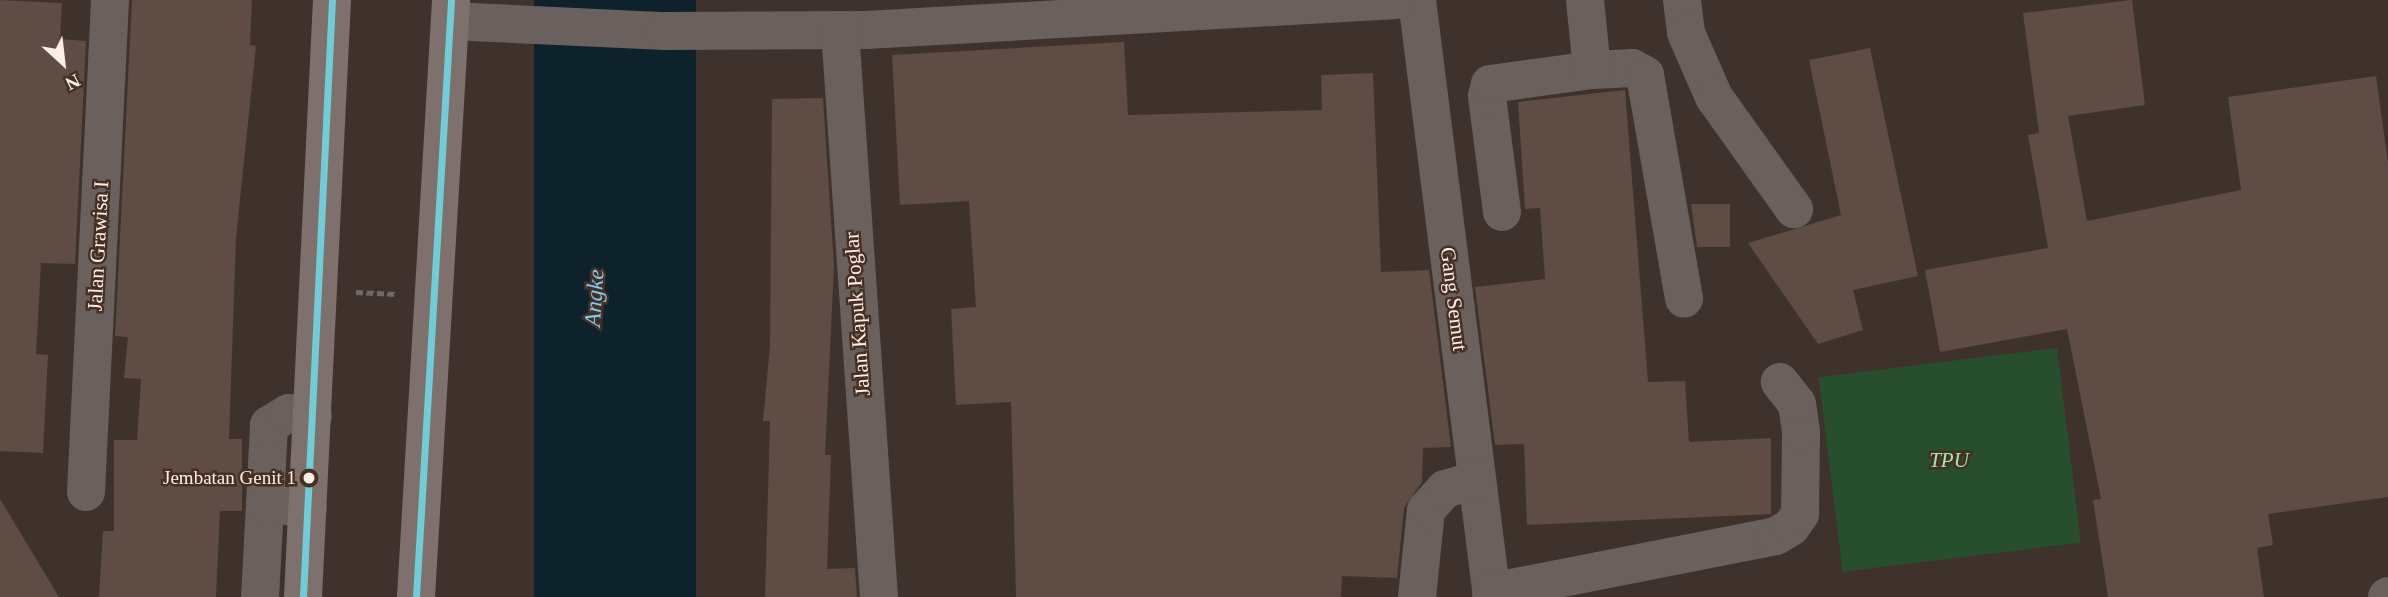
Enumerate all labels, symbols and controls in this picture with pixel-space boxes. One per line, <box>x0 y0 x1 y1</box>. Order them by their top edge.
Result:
north arrow <box>28 28 98 98</box>
text: N <box>62 70 84 95</box>
street label: Jalan Grawisa I <box>82 180 114 312</box>
street label: Jalan Kapuk Poglar <box>839 231 875 397</box>
street label: Gang Semut <box>1435 246 1473 352</box>
water label: Angke <box>579 268 611 328</box>
park label: TPU <box>1929 447 1969 473</box>
place label: Jembatan Genit 1 <box>163 467 296 489</box>
marker: Jembatan Genit 1 <box>302 471 316 485</box>

